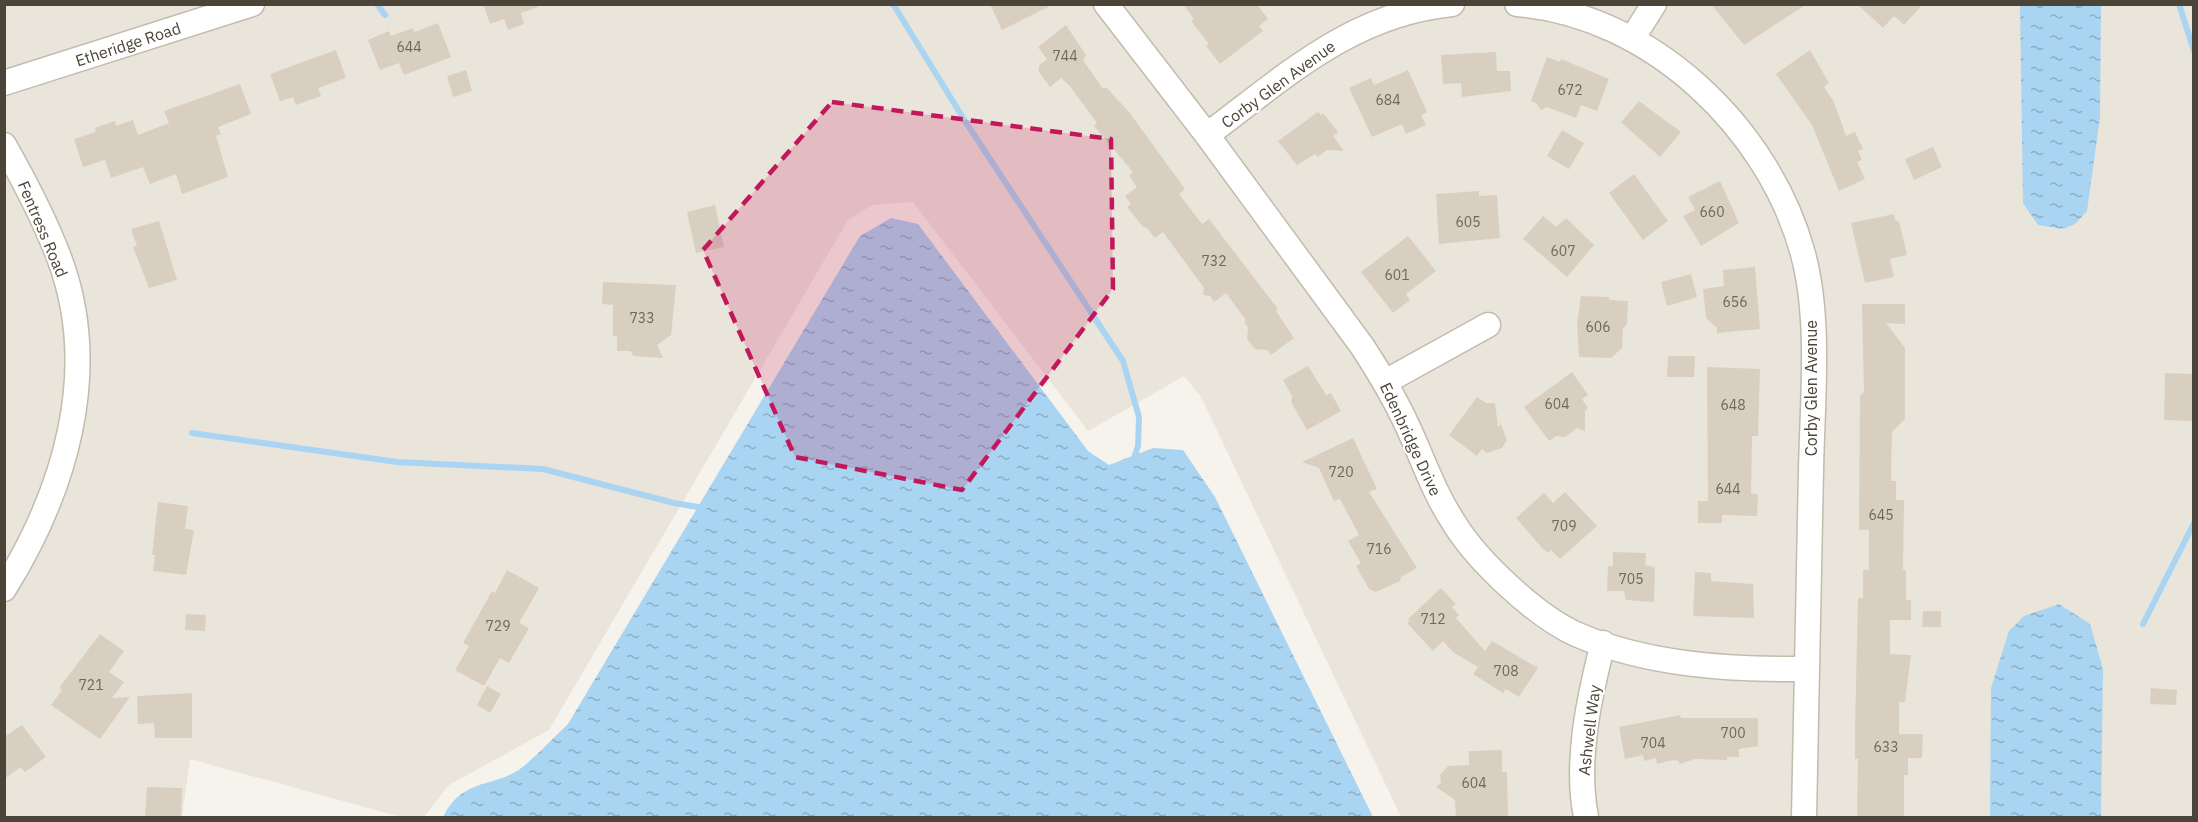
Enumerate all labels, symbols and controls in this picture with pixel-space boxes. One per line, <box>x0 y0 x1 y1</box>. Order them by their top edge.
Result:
street label: Etheridge Road <box>73 18 183 70</box>
street label: Corby Glen Avenue <box>1217 36 1339 132</box>
house number: 644 <box>396 38 422 56</box>
house number: 744 <box>1052 47 1078 65</box>
house number: 672 <box>1557 81 1583 99</box>
house number: 684 <box>1375 91 1401 109</box>
street label: Fentress Road <box>14 178 72 280</box>
house number: 660 <box>1699 203 1725 221</box>
house number: 605 <box>1455 213 1481 231</box>
house number: 607 <box>1550 242 1576 260</box>
house number: 732 <box>1201 252 1227 270</box>
house number: 601 <box>1384 266 1410 284</box>
house number: 656 <box>1722 293 1748 311</box>
house number: 733 <box>629 309 655 327</box>
house number: 606 <box>1585 318 1611 336</box>
street label: Corby Glen Avenue <box>1801 320 1821 456</box>
street label: Edenbridge Drive <box>1376 379 1446 499</box>
house number: 604 <box>1544 395 1570 413</box>
house number: 648 <box>1720 396 1746 414</box>
house number: 720 <box>1328 463 1354 481</box>
house number: 644 <box>1715 480 1741 498</box>
house number: 645 <box>1868 506 1894 524</box>
house number: 709 <box>1551 517 1577 535</box>
house number: 716 <box>1366 540 1392 558</box>
house number: 705 <box>1618 570 1644 588</box>
house number: 712 <box>1420 610 1446 628</box>
house number: 729 <box>485 617 511 635</box>
house number: 708 <box>1493 662 1519 680</box>
house number: 721 <box>78 676 104 694</box>
street label: Ashwell Way <box>1574 684 1604 776</box>
house number: 700 <box>1720 724 1746 742</box>
house number: 704 <box>1640 734 1666 752</box>
house number: 633 <box>1873 738 1899 756</box>
house number: 604 <box>1461 774 1487 792</box>

